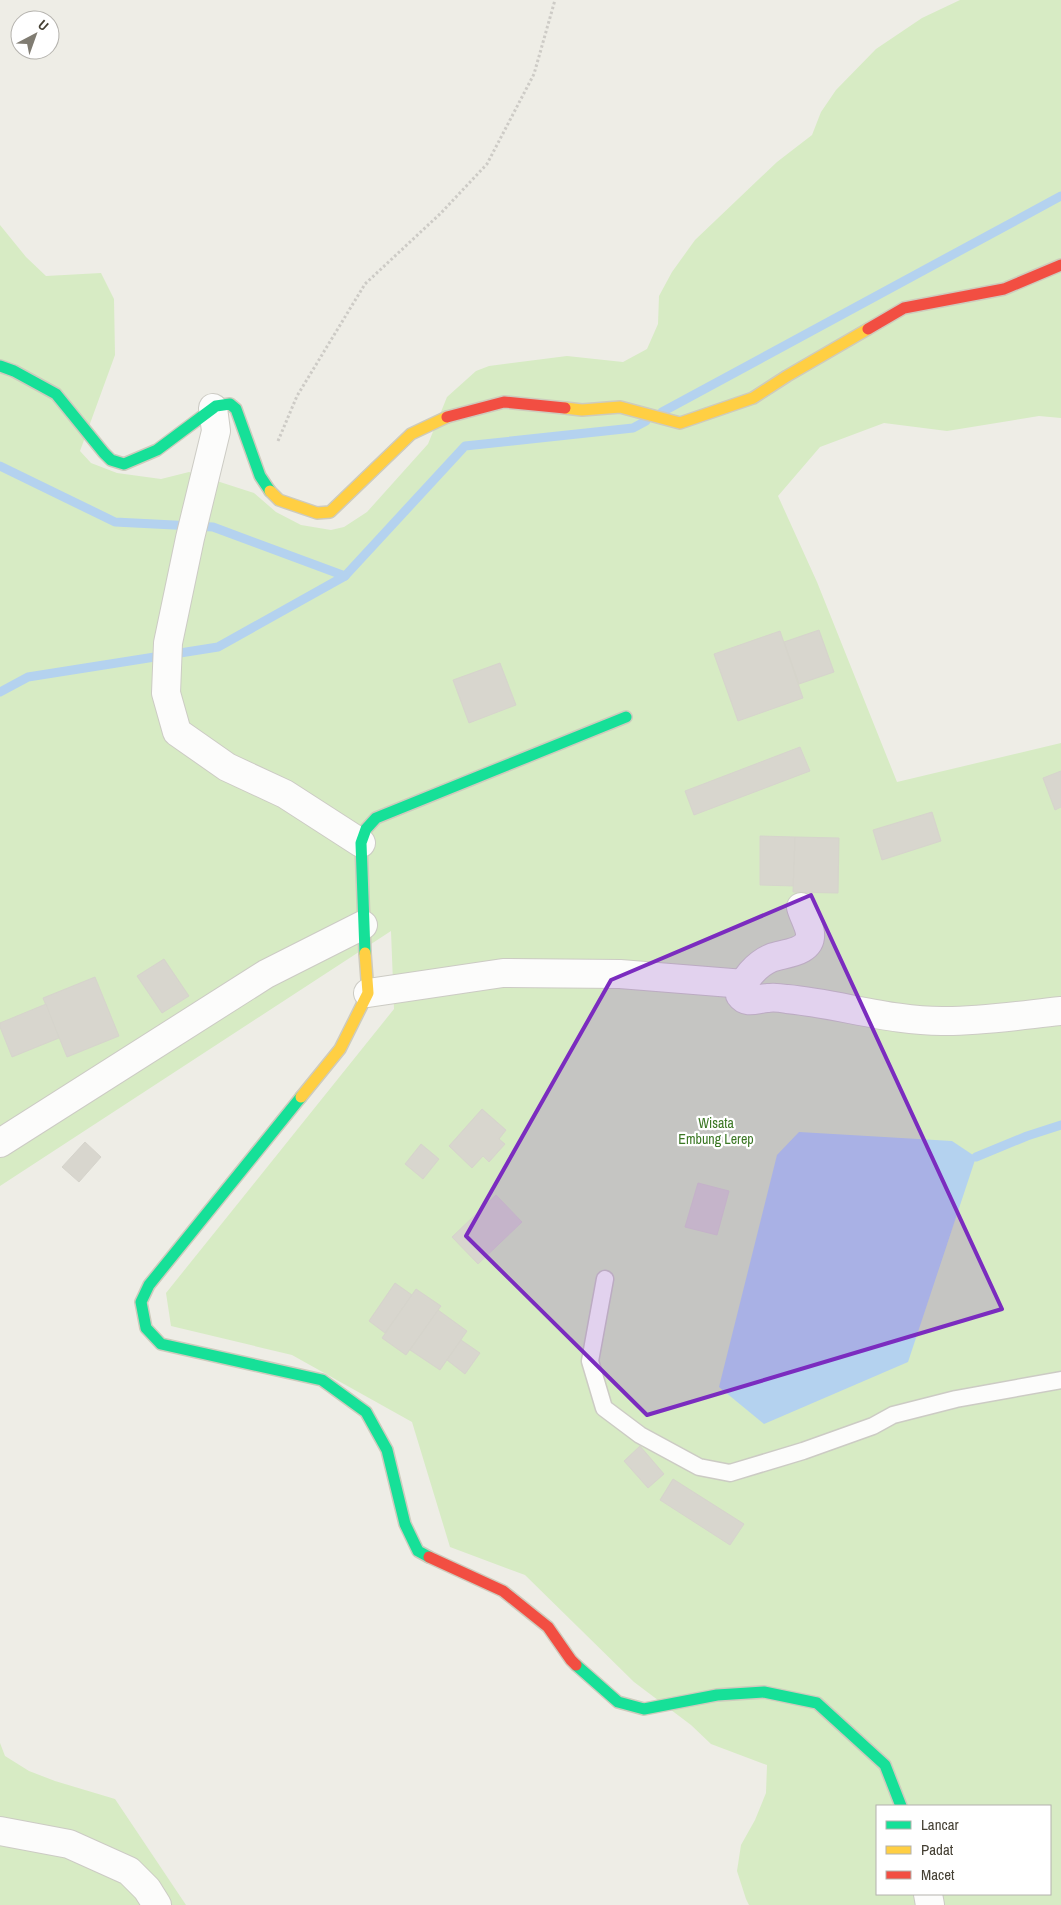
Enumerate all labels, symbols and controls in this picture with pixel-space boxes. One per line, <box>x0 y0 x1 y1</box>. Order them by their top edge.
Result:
north arrow <box>10 10 60 60</box>
text: U <box>34 16 53 35</box>
park label: Wisata Embung Lerep <box>678 1114 754 1148</box>
legend <box>876 1805 1051 1895</box>
text: Lancar <box>921 1814 959 1835</box>
text: Padat <box>921 1839 954 1860</box>
text: Macet <box>921 1864 955 1885</box>

